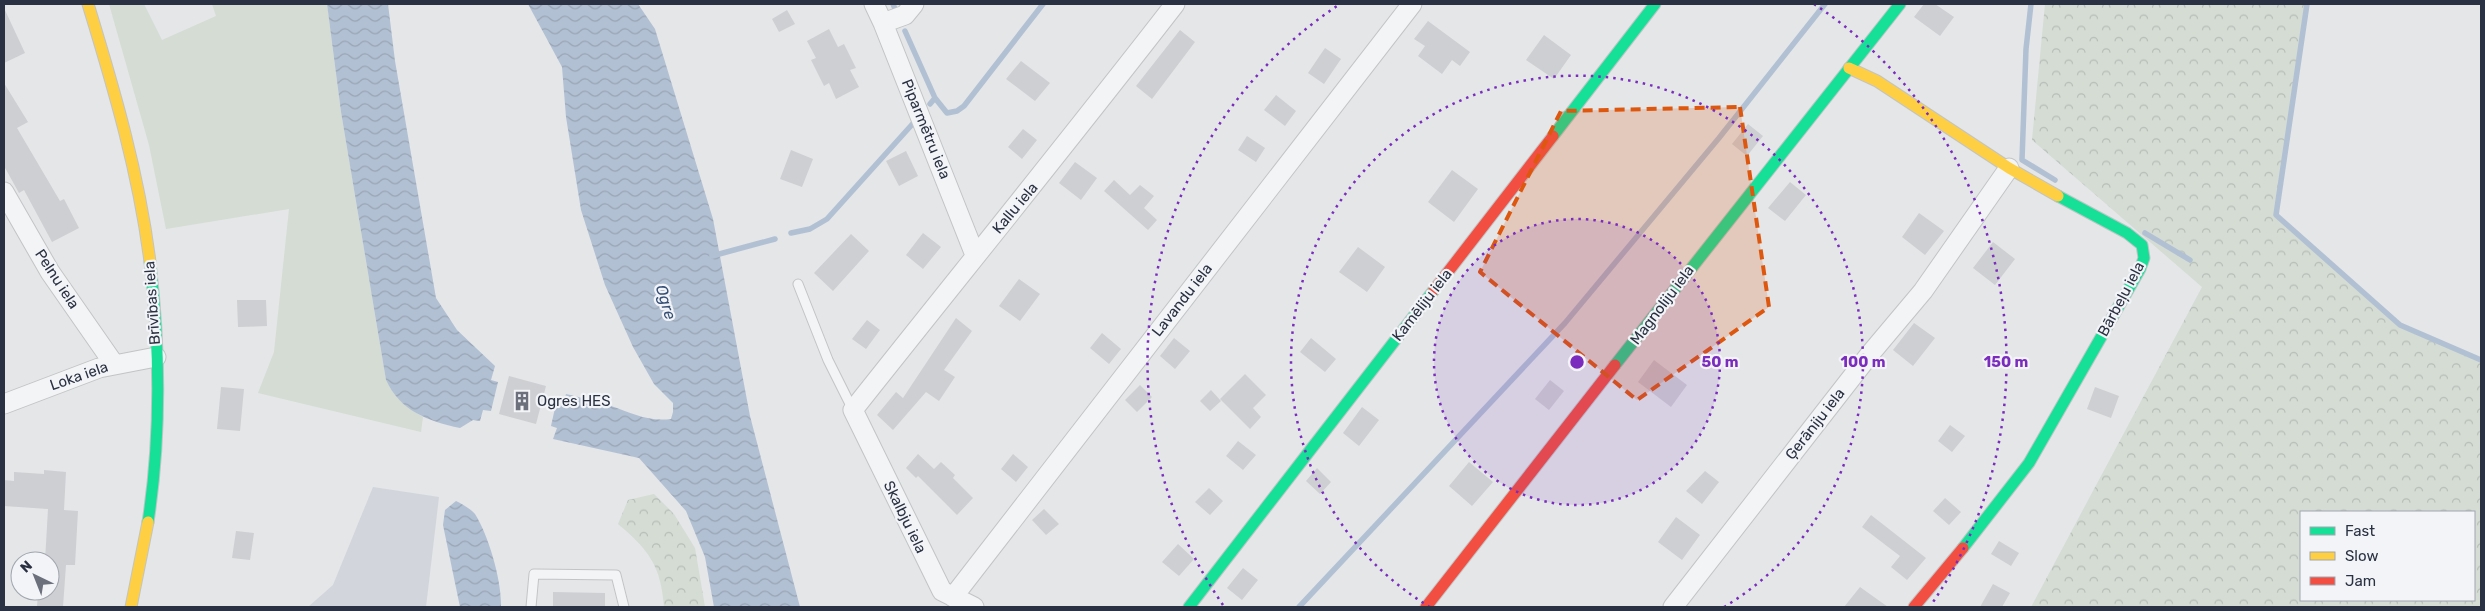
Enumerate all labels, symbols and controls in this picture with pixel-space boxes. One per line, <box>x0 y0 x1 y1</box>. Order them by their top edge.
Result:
street label: Piparmētru iela <box>898 76 954 182</box>
street label: Kallu iela <box>988 179 1042 237</box>
street label: Pelnu iela <box>31 246 83 312</box>
street label: Bārbeļu iela <box>2094 259 2148 339</box>
street label: Lavandu iela <box>1148 260 1216 340</box>
street label: Brīvības iela <box>140 261 164 345</box>
street label: Magnoliju iela <box>1626 262 1698 348</box>
street label: Kamēliju iela <box>1388 265 1456 345</box>
water label: Ogre <box>652 282 680 322</box>
centre of rings <box>1568 353 1586 371</box>
text: 50 m <box>1702 353 1738 371</box>
text: 100 m <box>1841 353 1885 371</box>
text: 150 m <box>1984 353 2028 371</box>
street label: Loka iela <box>48 358 110 394</box>
street label: Ģerāniju iela <box>1782 385 1848 463</box>
building icon: Ogres HES <box>511 390 533 412</box>
place label: Ogres HES <box>537 392 611 410</box>
street label: Skalbju iela <box>880 478 930 556</box>
legend <box>2300 511 2475 601</box>
text: Fast <box>2345 522 2375 540</box>
text: Slow <box>2345 547 2378 565</box>
north arrow <box>10 551 60 601</box>
text: N <box>17 557 36 577</box>
text: Jam <box>2345 572 2376 590</box>

